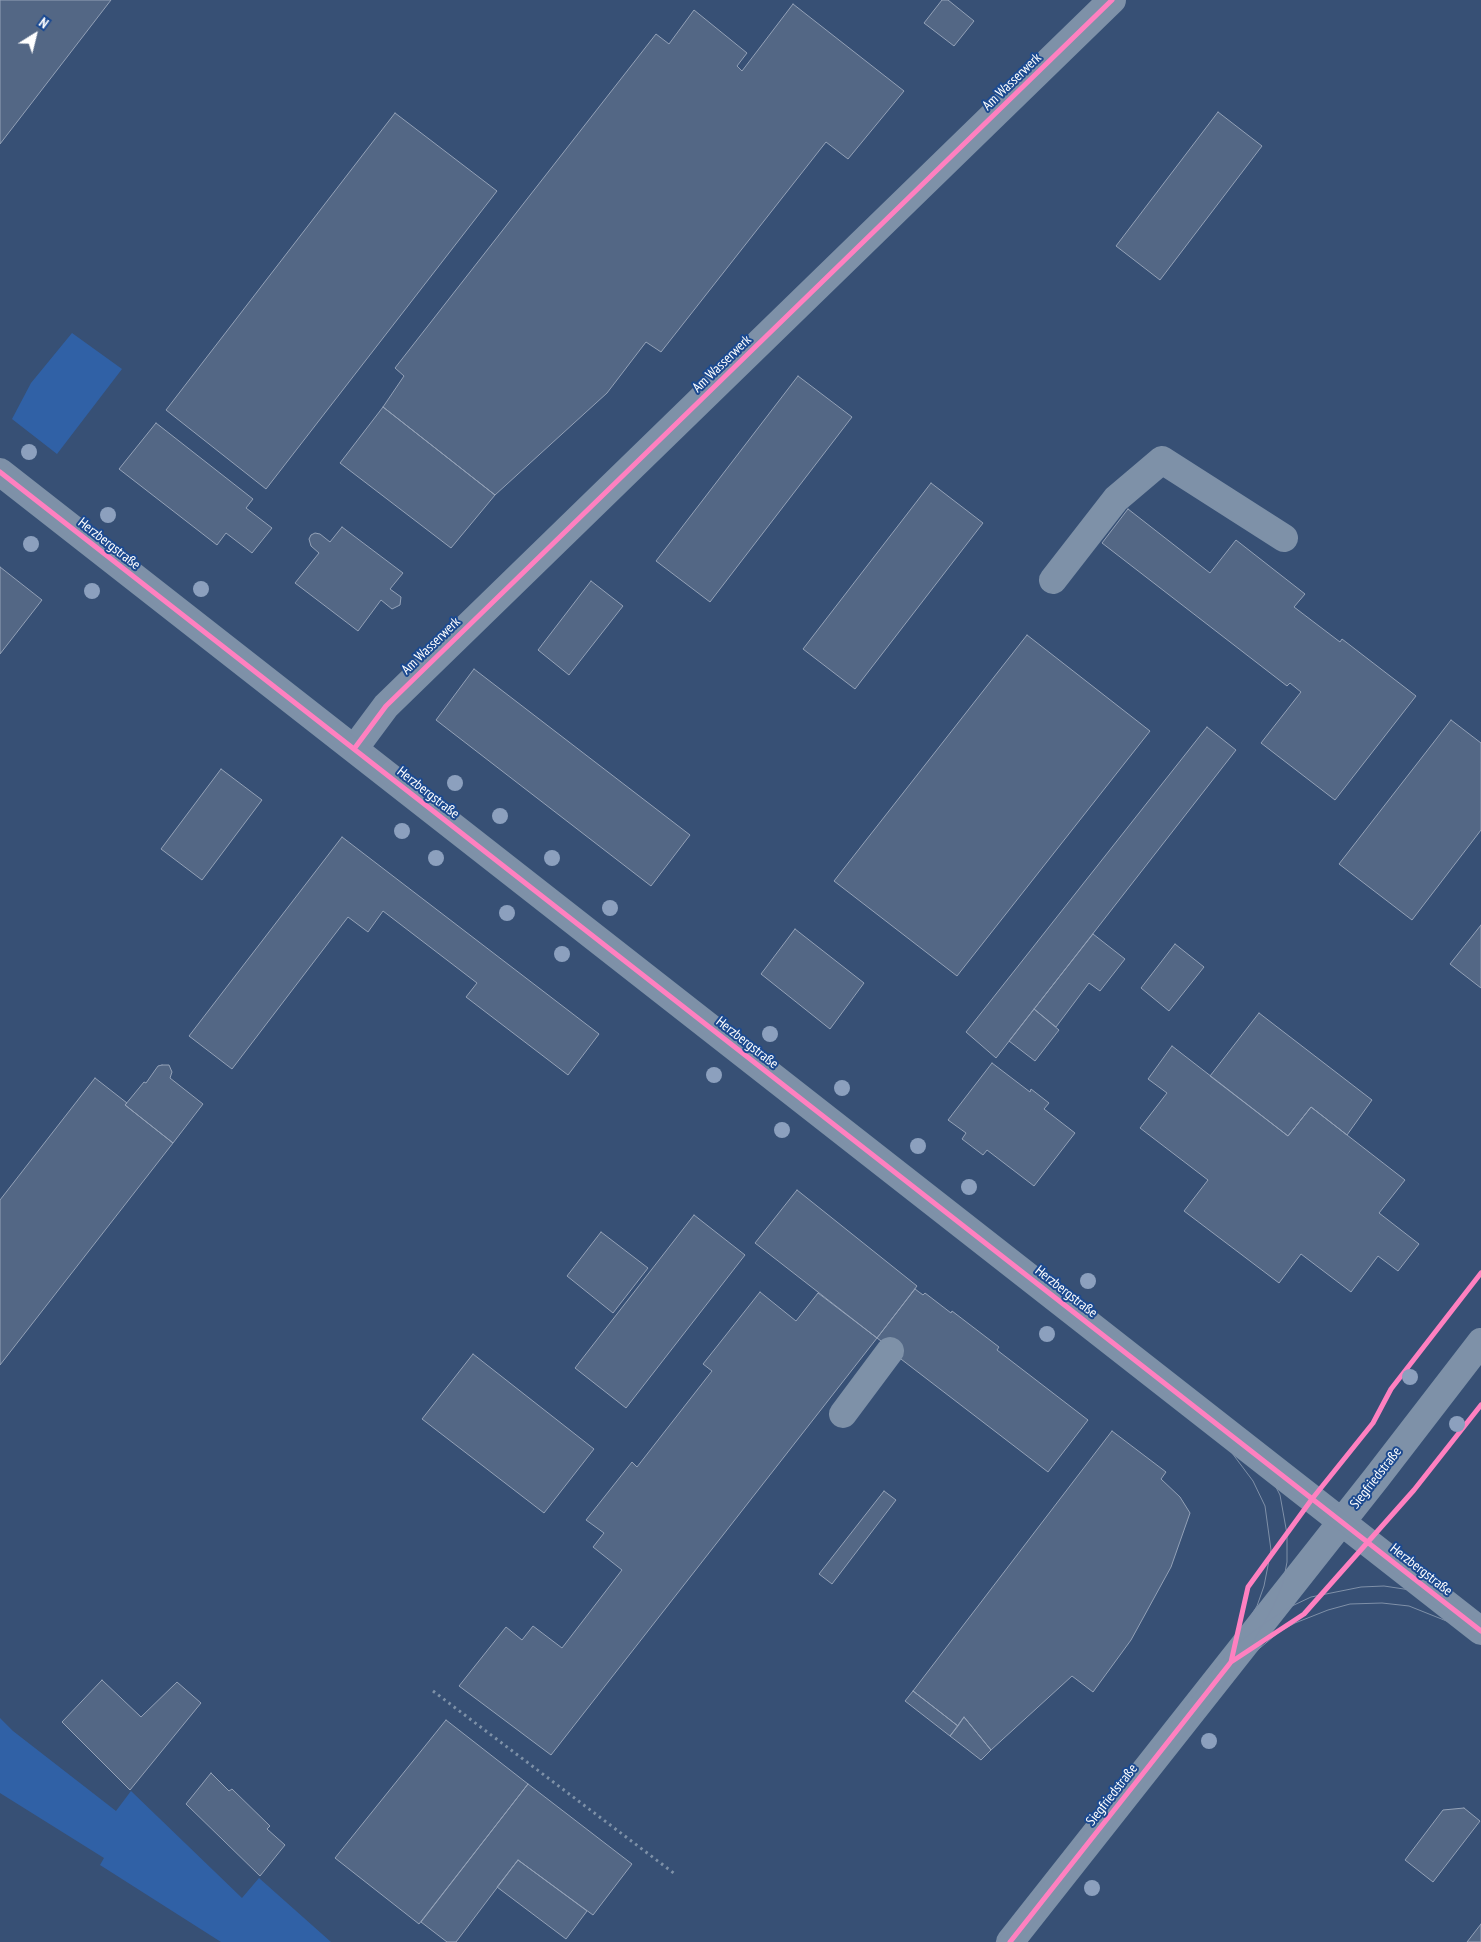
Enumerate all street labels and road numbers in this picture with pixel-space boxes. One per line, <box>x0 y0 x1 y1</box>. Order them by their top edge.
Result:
street label: Am Wasserwerk <box>979 50 1045 114</box>
street label: Am Wasserwerk <box>689 332 755 396</box>
street label: Herzbergstraße <box>74 514 144 574</box>
street label: Am Wasserwerk <box>398 614 464 678</box>
street label: Herzbergstraße <box>393 763 463 823</box>
street label: Herzbergstraße <box>712 1013 782 1073</box>
street label: Herzbergstraße <box>1031 1262 1101 1322</box>
street label: Siegfriedstraße <box>1347 1444 1405 1512</box>
street label: Herzbergstraße <box>1386 1540 1456 1600</box>
street label: Siegfriedstraße <box>1083 1761 1141 1829</box>

